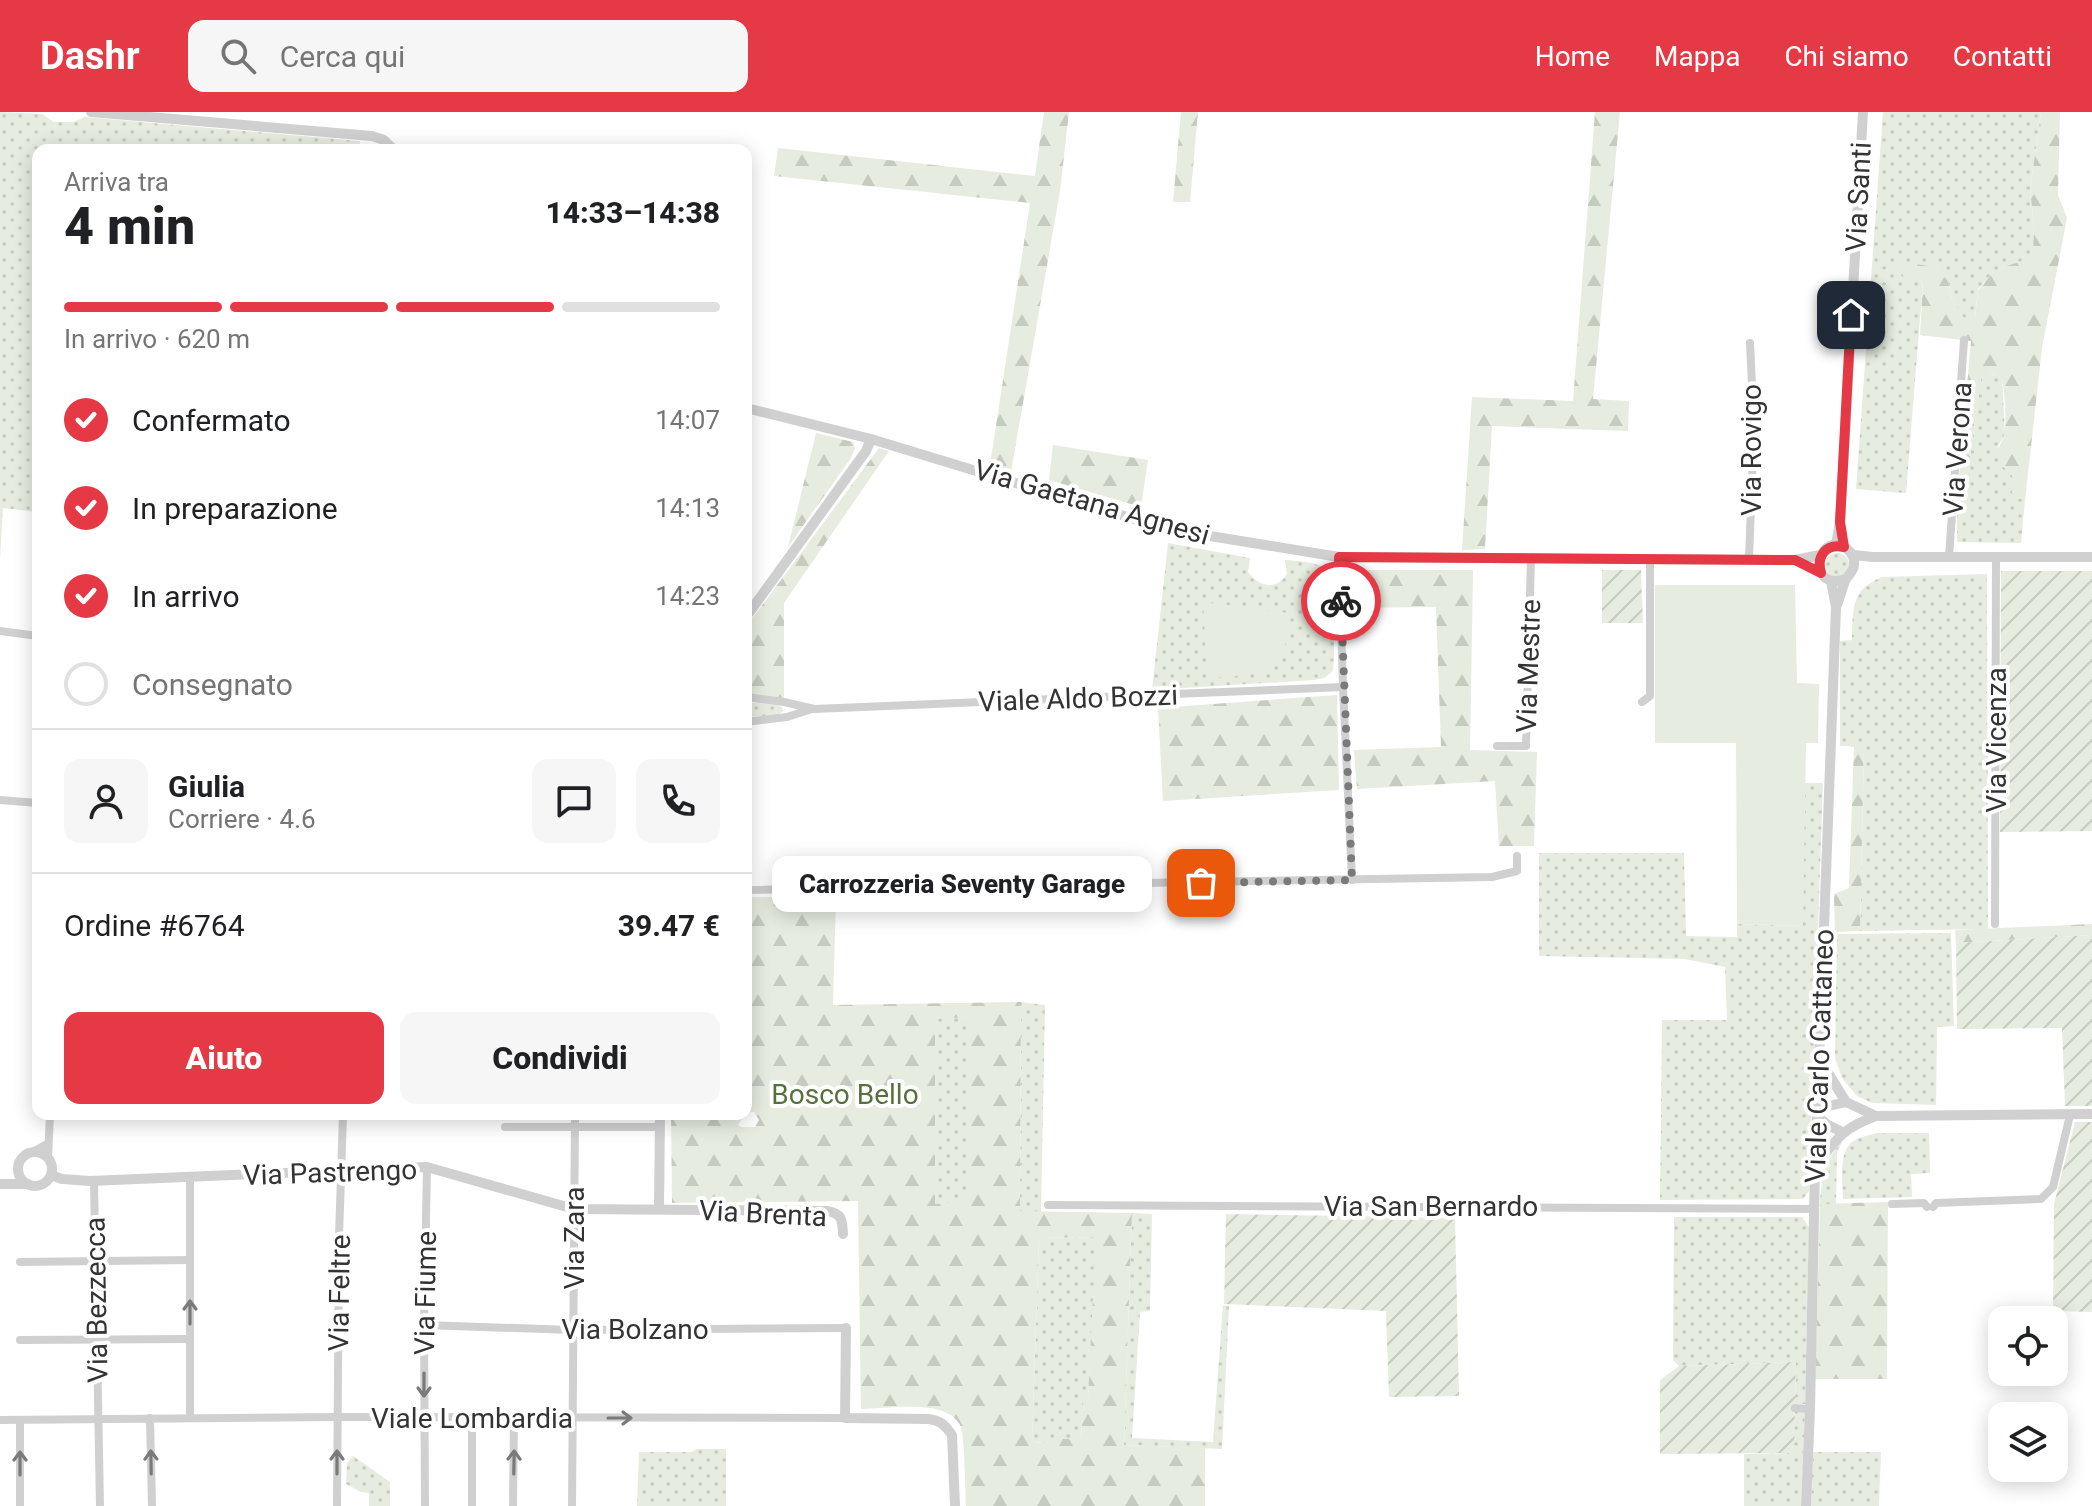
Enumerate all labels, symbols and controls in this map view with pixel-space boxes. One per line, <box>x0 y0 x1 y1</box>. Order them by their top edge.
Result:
search box <box>188 20 748 92</box>
text: Dashr <box>40 34 140 78</box>
icon: search <box>216 34 260 78</box>
text: Cerca qui <box>280 39 405 74</box>
text: Home <box>1535 40 1610 73</box>
text: Mappa <box>1654 40 1740 73</box>
text: Chi siamo <box>1784 40 1909 73</box>
text: Contatti <box>1953 40 2052 73</box>
street label: Via Santi <box>1839 141 1878 253</box>
text: Arriva tra <box>64 167 169 197</box>
text: 14:33–14:38 <box>545 195 720 230</box>
text: 4 min <box>64 196 195 257</box>
pin <box>1817 281 1885 349</box>
icon: home <box>1829 293 1873 337</box>
text: In arrivo · 620 m <box>64 324 250 354</box>
street label: Via Verona <box>1936 381 1979 517</box>
street label: Via Rovigo <box>1735 384 1768 516</box>
icon: check <box>64 398 108 442</box>
text: Confermato <box>132 403 291 438</box>
text: 14:07 <box>655 405 720 435</box>
street label: Via Gaetana Agnesi <box>970 453 1213 552</box>
icon: check <box>64 486 108 530</box>
text: In preparazione <box>132 491 338 526</box>
text: 14:13 <box>655 493 720 523</box>
courier <box>1301 561 1381 641</box>
icon: check <box>64 574 108 618</box>
text: In arrivo <box>132 579 240 614</box>
icon: bike <box>1319 579 1363 623</box>
text: 14:23 <box>655 581 720 611</box>
street label: Via Mestre <box>1510 599 1547 733</box>
text: Consegnato <box>132 667 293 702</box>
street label: Via Vicenza <box>1980 667 2013 813</box>
street label: Viale Aldo Bozzi <box>977 679 1179 718</box>
button: person <box>64 759 148 843</box>
button: chat <box>532 759 616 843</box>
button: phone <box>636 759 720 843</box>
text: Giulia <box>168 769 245 804</box>
text: Corriere · 4.6 <box>168 804 316 834</box>
pin <box>1167 849 1235 917</box>
callout: Carrozzeria Seventy Garage <box>773 855 1153 911</box>
icon: bag <box>1179 861 1223 905</box>
text: Carrozzeria Seventy Garage <box>799 869 1125 899</box>
text: Ordine #6764 <box>64 908 245 943</box>
text: 39.47 € <box>618 908 720 943</box>
street label: Viale Carlo Cattaneo <box>1799 928 1840 1184</box>
button: Aiuto <box>64 1012 384 1104</box>
button: Condividi <box>400 1012 720 1104</box>
park label: Bosco Bello <box>771 1078 919 1111</box>
street label: Via Pastrengo <box>242 1153 418 1192</box>
street label: Via Zara <box>558 1187 591 1290</box>
street label: Via San Bernardo <box>1324 1190 1538 1223</box>
street label: Via Brenta <box>698 1194 828 1233</box>
street label: Via Bezzecca <box>79 1217 114 1383</box>
street label: Via Fiume <box>408 1231 443 1355</box>
street label: Via Feltre <box>322 1234 357 1352</box>
one-way arrow <box>182 1299 198 1326</box>
map controls <box>1988 1306 2068 1482</box>
button: locate <box>1988 1306 2068 1386</box>
street label: Via Bolzano <box>561 1313 709 1346</box>
one-way arrow <box>416 1371 432 1398</box>
street label: Viale Lombardia <box>371 1402 573 1435</box>
button: layers <box>1988 1402 2068 1482</box>
one-way arrow <box>606 1410 633 1426</box>
one-way arrow <box>143 1449 159 1476</box>
one-way arrow <box>329 1449 345 1476</box>
one-way arrow <box>506 1449 522 1476</box>
one-way arrow <box>12 1450 28 1477</box>

